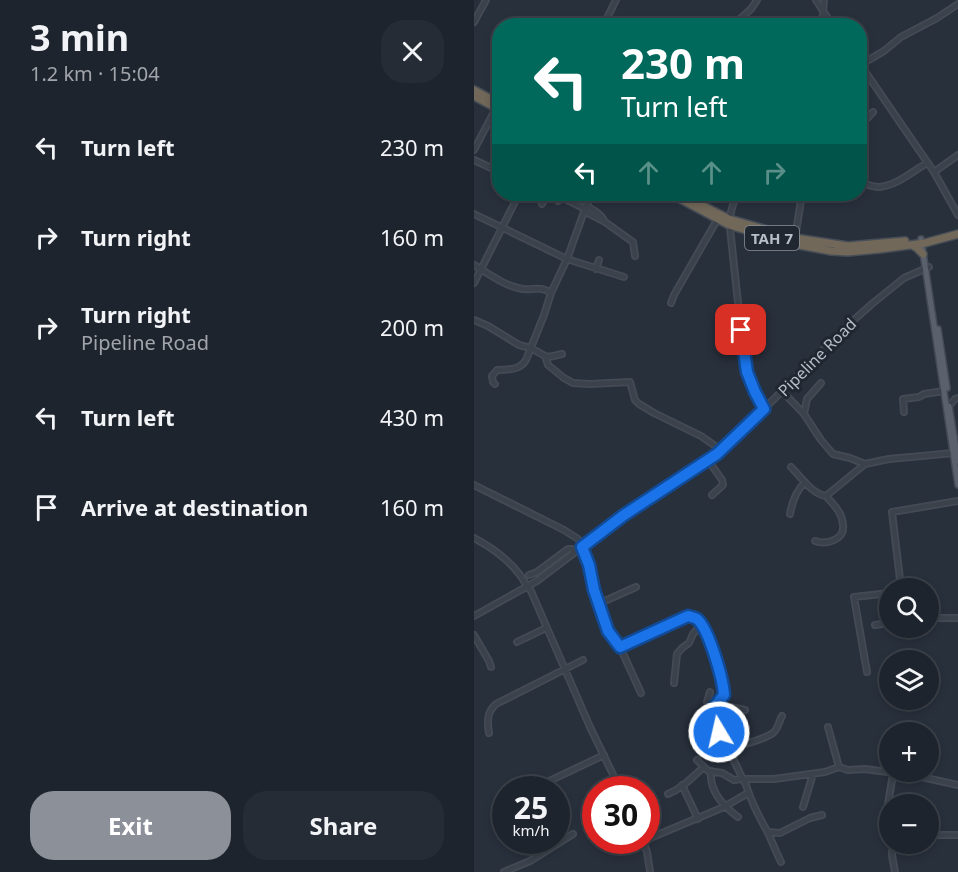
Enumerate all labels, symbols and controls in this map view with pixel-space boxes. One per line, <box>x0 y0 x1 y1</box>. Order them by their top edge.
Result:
text: 3 min <box>30 13 129 62</box>
button: close <box>381 20 444 83</box>
text: 230 m <box>621 34 745 91</box>
icon: left <box>522 42 600 120</box>
text: 1.2 km · 15:04 <box>30 60 160 87</box>
text: Turn left <box>621 88 727 125</box>
icon: left <box>30 131 63 164</box>
text: Turn left <box>81 132 175 162</box>
text: 230 m <box>380 132 444 162</box>
icon: left <box>569 156 602 189</box>
icon: ahead <box>632 156 665 189</box>
icon: ahead <box>695 156 728 189</box>
icon: right <box>758 156 791 189</box>
icon: right <box>30 221 63 254</box>
text: Turn right <box>81 222 191 252</box>
text: 160 m <box>380 222 444 252</box>
road number: TAH 7 <box>745 226 799 250</box>
text: Turn right <box>81 299 191 329</box>
pin <box>715 304 766 355</box>
icon: right <box>30 311 63 344</box>
text: 200 m <box>380 312 444 342</box>
icon: arrive <box>724 313 757 346</box>
street label: Pipeline Road <box>773 313 861 401</box>
text: Pipeline Road <box>81 329 209 356</box>
icon: left <box>30 401 63 434</box>
text: Turn left <box>81 402 175 432</box>
text: 430 m <box>380 402 444 432</box>
icon: arrive <box>30 491 63 524</box>
text: Arrive at destination <box>81 492 308 522</box>
text: 160 m <box>380 492 444 522</box>
map controls <box>879 578 939 854</box>
button: search <box>879 578 939 638</box>
button: layers <box>879 650 939 710</box>
position arrow <box>687 700 751 764</box>
button: + <box>879 722 939 782</box>
speed limit sign: 30 <box>582 776 660 854</box>
text: 25 <box>514 787 548 828</box>
button: Exit <box>30 791 231 860</box>
button: Share <box>243 791 444 860</box>
button: − <box>879 794 939 854</box>
text: km/h <box>513 820 549 840</box>

